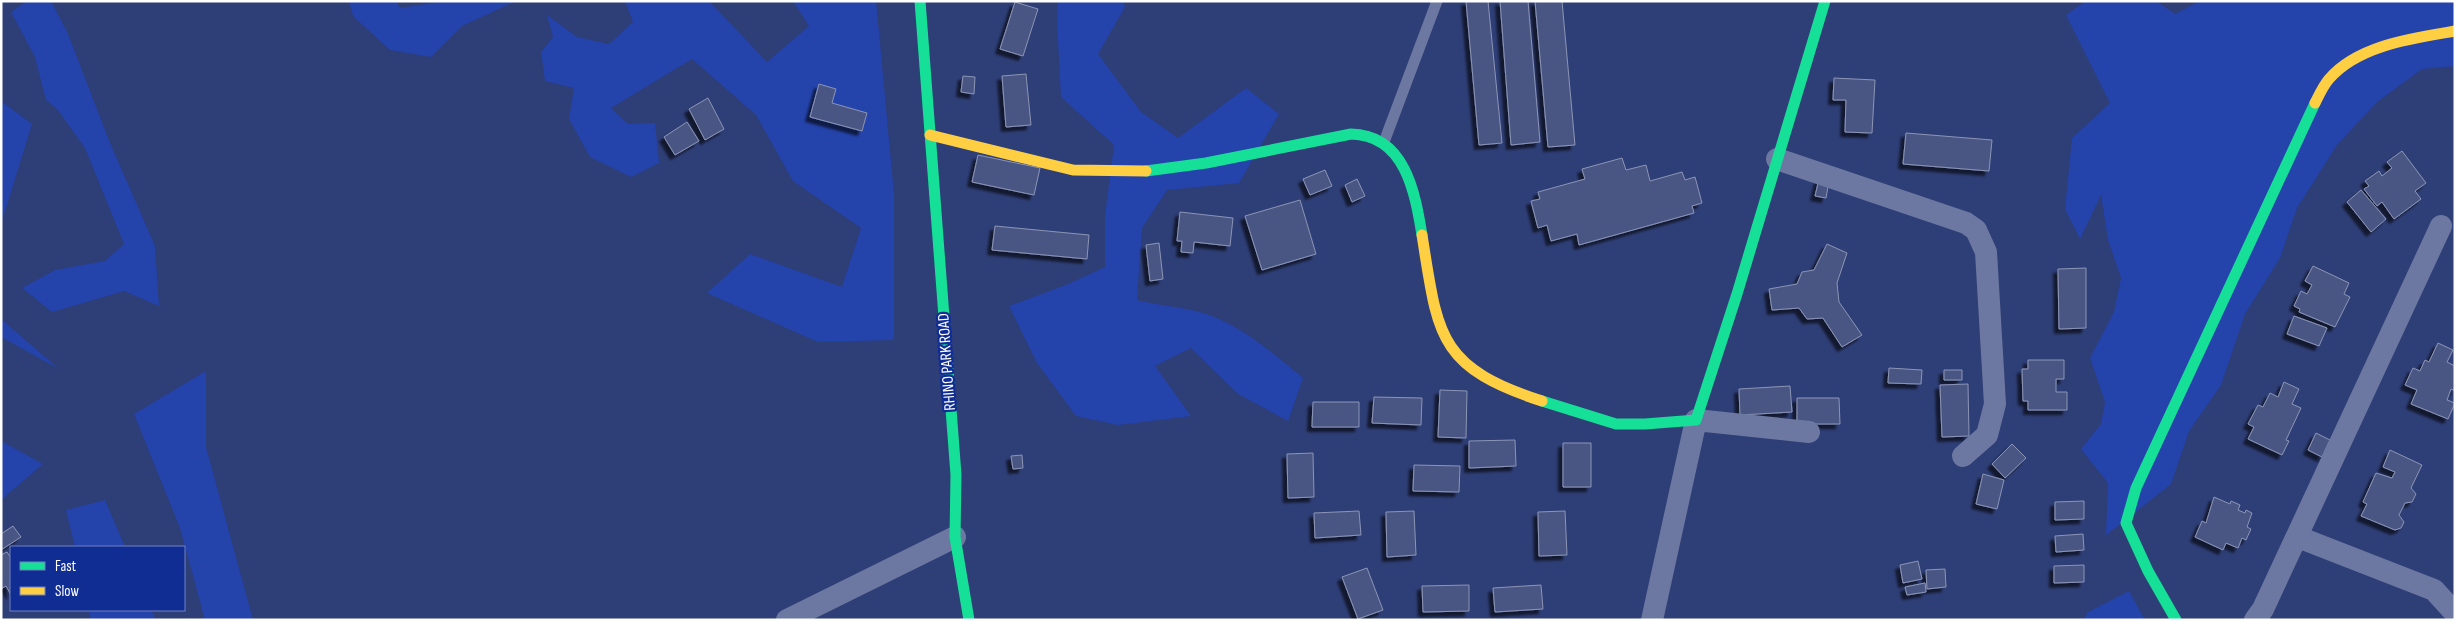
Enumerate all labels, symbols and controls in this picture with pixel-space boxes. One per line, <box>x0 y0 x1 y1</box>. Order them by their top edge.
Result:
street label: RHINO PARK ROAD <box>934 313 960 411</box>
legend <box>10 546 185 611</box>
text: Fast <box>55 557 77 576</box>
text: Slow <box>55 582 79 601</box>

